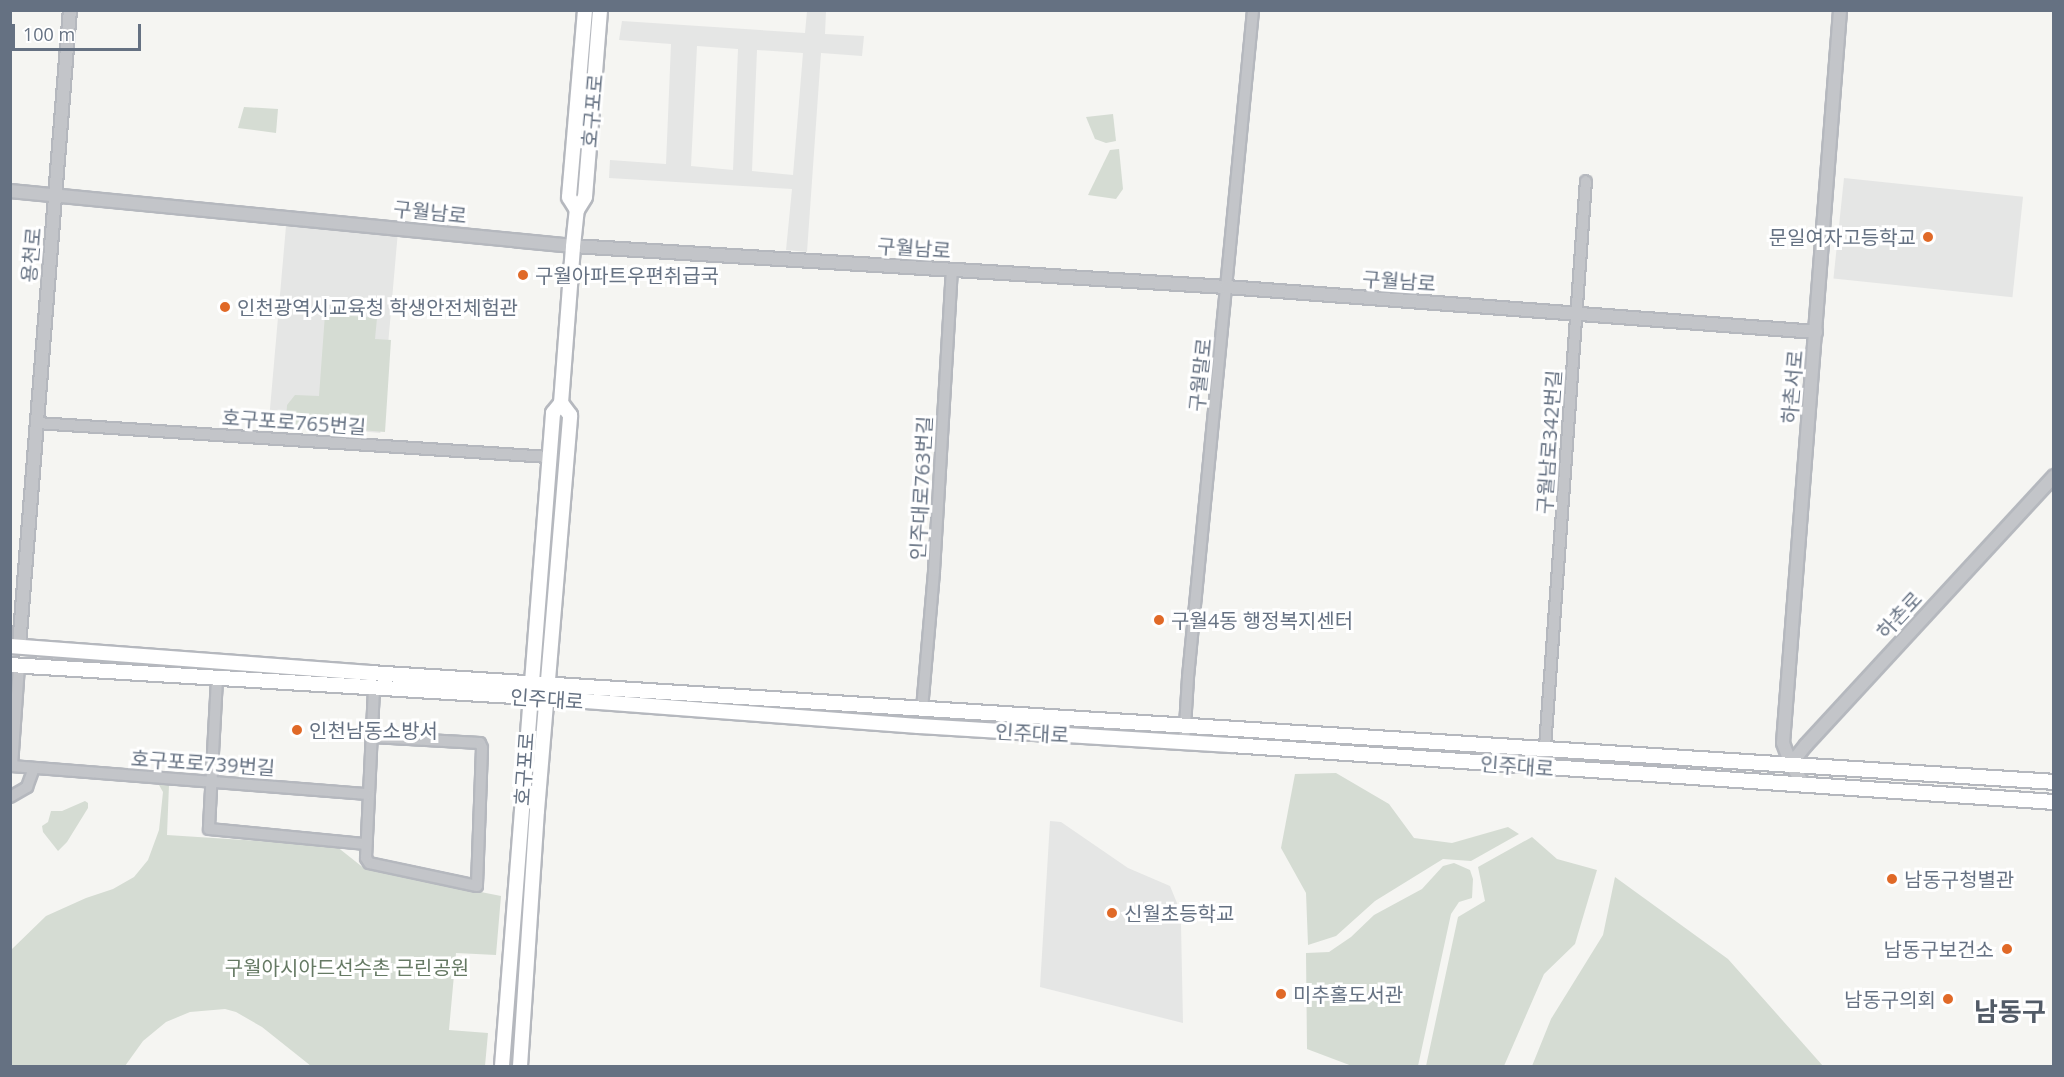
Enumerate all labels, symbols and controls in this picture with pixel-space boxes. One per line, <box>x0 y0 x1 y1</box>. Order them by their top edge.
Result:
scale bar <box>15 12 144 50</box>
text: 100 m <box>23 22 75 46</box>
street label: 호구포로 <box>577 73 607 149</box>
street label: 구월남로 <box>392 196 468 228</box>
place label: 문일여자고등학교 <box>1769 225 1916 249</box>
street label: 용천로 <box>17 226 45 284</box>
marker: 문일여자고등학교 <box>1921 230 1935 244</box>
street label: 구월남로 <box>876 233 952 263</box>
place label: 구월아파트우편취급국 <box>535 263 719 287</box>
street label: 구월남로 <box>1361 266 1437 296</box>
marker: 구월아파트우편취급국 <box>516 268 530 282</box>
place label: 인천광역시교육청 학생안전체험관 <box>237 295 518 319</box>
marker: 인천광역시교육청 학생안전체험관 <box>218 300 232 314</box>
street label: 구월말로 <box>1184 337 1216 413</box>
street label: 하촌서로 <box>1777 349 1807 425</box>
street label: 구월남로342번길 <box>1532 369 1566 515</box>
street label: 호구포로765번길 <box>221 405 367 439</box>
street label: 인주대로763번길 <box>905 415 937 561</box>
street label: 하촌로 <box>1871 587 1927 643</box>
place label: 구월4동 행정복지센터 <box>1171 608 1353 632</box>
marker: 구월4동 행정복지센터 <box>1152 613 1166 627</box>
street label: 인주대로 <box>509 684 585 714</box>
place label: 인천남동소방서 <box>309 718 438 742</box>
street label: 인주대로 <box>995 719 1069 747</box>
marker: 인천남동소방서 <box>290 723 304 737</box>
street label: 호구포로 <box>509 731 539 807</box>
street label: 호구포로739번길 <box>130 746 276 780</box>
street label: 인주대로 <box>1479 751 1555 781</box>
place label: 남동구청별관 <box>1904 867 2014 891</box>
marker: 남동구청별관 <box>1885 872 1899 886</box>
place label: 신월초등학교 <box>1124 901 1234 925</box>
marker: 신월초등학교 <box>1105 906 1119 920</box>
place label: 남동구보건소 <box>1884 937 1994 961</box>
marker: 남동구보건소 <box>1998 940 2016 958</box>
park label: 구월아시아드선수촌 근린공원 <box>225 955 469 979</box>
place label: 미추홀도서관 <box>1293 982 1403 1006</box>
marker: 미추홀도서관 <box>1274 987 1288 1001</box>
place label: 남동구의회 <box>1844 987 1936 1011</box>
marker: 남동구의회 <box>1941 992 1955 1006</box>
district label: 남동구 <box>1974 996 2046 1028</box>

